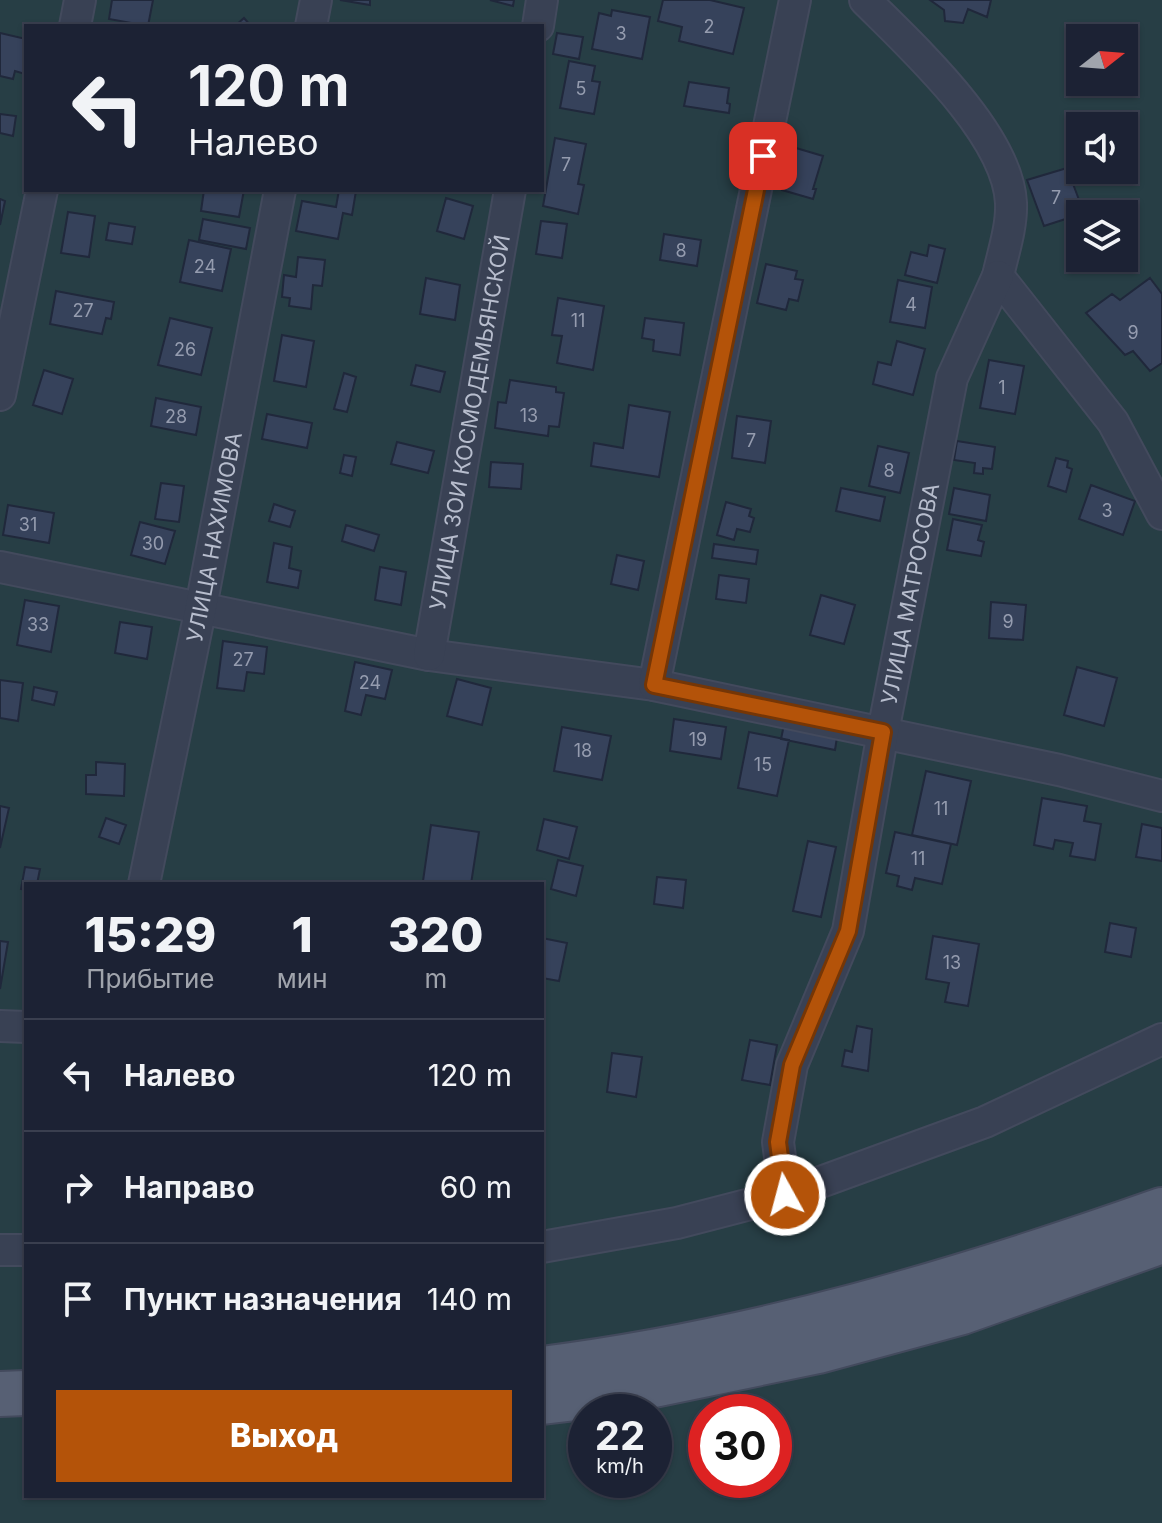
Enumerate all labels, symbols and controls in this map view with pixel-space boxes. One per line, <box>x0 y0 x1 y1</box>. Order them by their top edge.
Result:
house number: 2 <box>704 16 714 37</box>
house number: 3 <box>615 23 627 44</box>
north arrow <box>1066 24 1138 96</box>
map controls <box>1066 24 1138 272</box>
text: 120 m <box>188 52 350 120</box>
icon: left <box>56 56 160 160</box>
house number: 5 <box>576 78 586 99</box>
button: sound <box>1066 112 1138 184</box>
text: Налево <box>188 120 319 164</box>
pin <box>729 122 797 190</box>
icon: arrive <box>741 134 785 178</box>
house number: 7 <box>561 154 571 175</box>
house number: 7 <box>1051 187 1061 208</box>
button: layers <box>1066 200 1138 272</box>
street label: УЛИЦА ЗОИ КОСМОДЕМЬЯНСКОЙ <box>424 233 515 612</box>
house number: 8 <box>675 240 687 261</box>
house number: 24 <box>194 256 216 277</box>
house number: 4 <box>905 294 917 315</box>
house number: 27 <box>72 300 94 321</box>
house number: 11 <box>571 310 585 331</box>
house number: 9 <box>1127 322 1139 343</box>
house number: 26 <box>174 339 196 360</box>
house number: 1 <box>998 377 1006 398</box>
house number: 13 <box>520 405 538 426</box>
house number: 28 <box>165 406 187 427</box>
street label: УЛИЦА НАХИМОВА <box>181 430 247 644</box>
house number: 7 <box>746 430 756 451</box>
house number: 8 <box>883 460 895 481</box>
street label: УЛИЦА МАТРОСОВА <box>876 481 944 706</box>
house number: 3 <box>1101 500 1113 521</box>
house number: 31 <box>19 514 37 535</box>
house number: 30 <box>142 533 164 554</box>
house number: 9 <box>1002 611 1014 632</box>
house number: 33 <box>27 614 49 635</box>
house number: 27 <box>232 649 254 670</box>
house number: 24 <box>359 672 381 693</box>
house number: 19 <box>689 729 707 750</box>
house number: 18 <box>574 740 592 761</box>
house number: 15 <box>754 754 772 775</box>
house number: 11 <box>934 798 948 819</box>
house number: 11 <box>911 848 925 869</box>
text: 15:29 <box>85 905 216 964</box>
text: 1 <box>292 905 313 964</box>
text: 320 <box>388 905 483 964</box>
house number: 13 <box>943 952 961 973</box>
text: Прибытие <box>86 963 215 994</box>
text: мин <box>277 963 328 994</box>
text: m <box>424 963 447 994</box>
icon: left <box>56 1053 100 1097</box>
text: Налево <box>124 1057 236 1093</box>
text: 120 m <box>428 1057 512 1093</box>
position arrow <box>743 1153 827 1237</box>
icon: right <box>56 1165 100 1209</box>
text: Направо <box>124 1169 255 1205</box>
text: 60 m <box>440 1169 512 1205</box>
icon: arrive <box>56 1277 100 1321</box>
text: Пункт назначения <box>124 1281 402 1317</box>
text: 140 m <box>427 1281 512 1317</box>
button: Выход <box>56 1390 512 1482</box>
speed limit sign: 30 <box>688 1394 792 1498</box>
text: 22 <box>595 1411 645 1460</box>
text: km/h <box>596 1454 644 1478</box>

